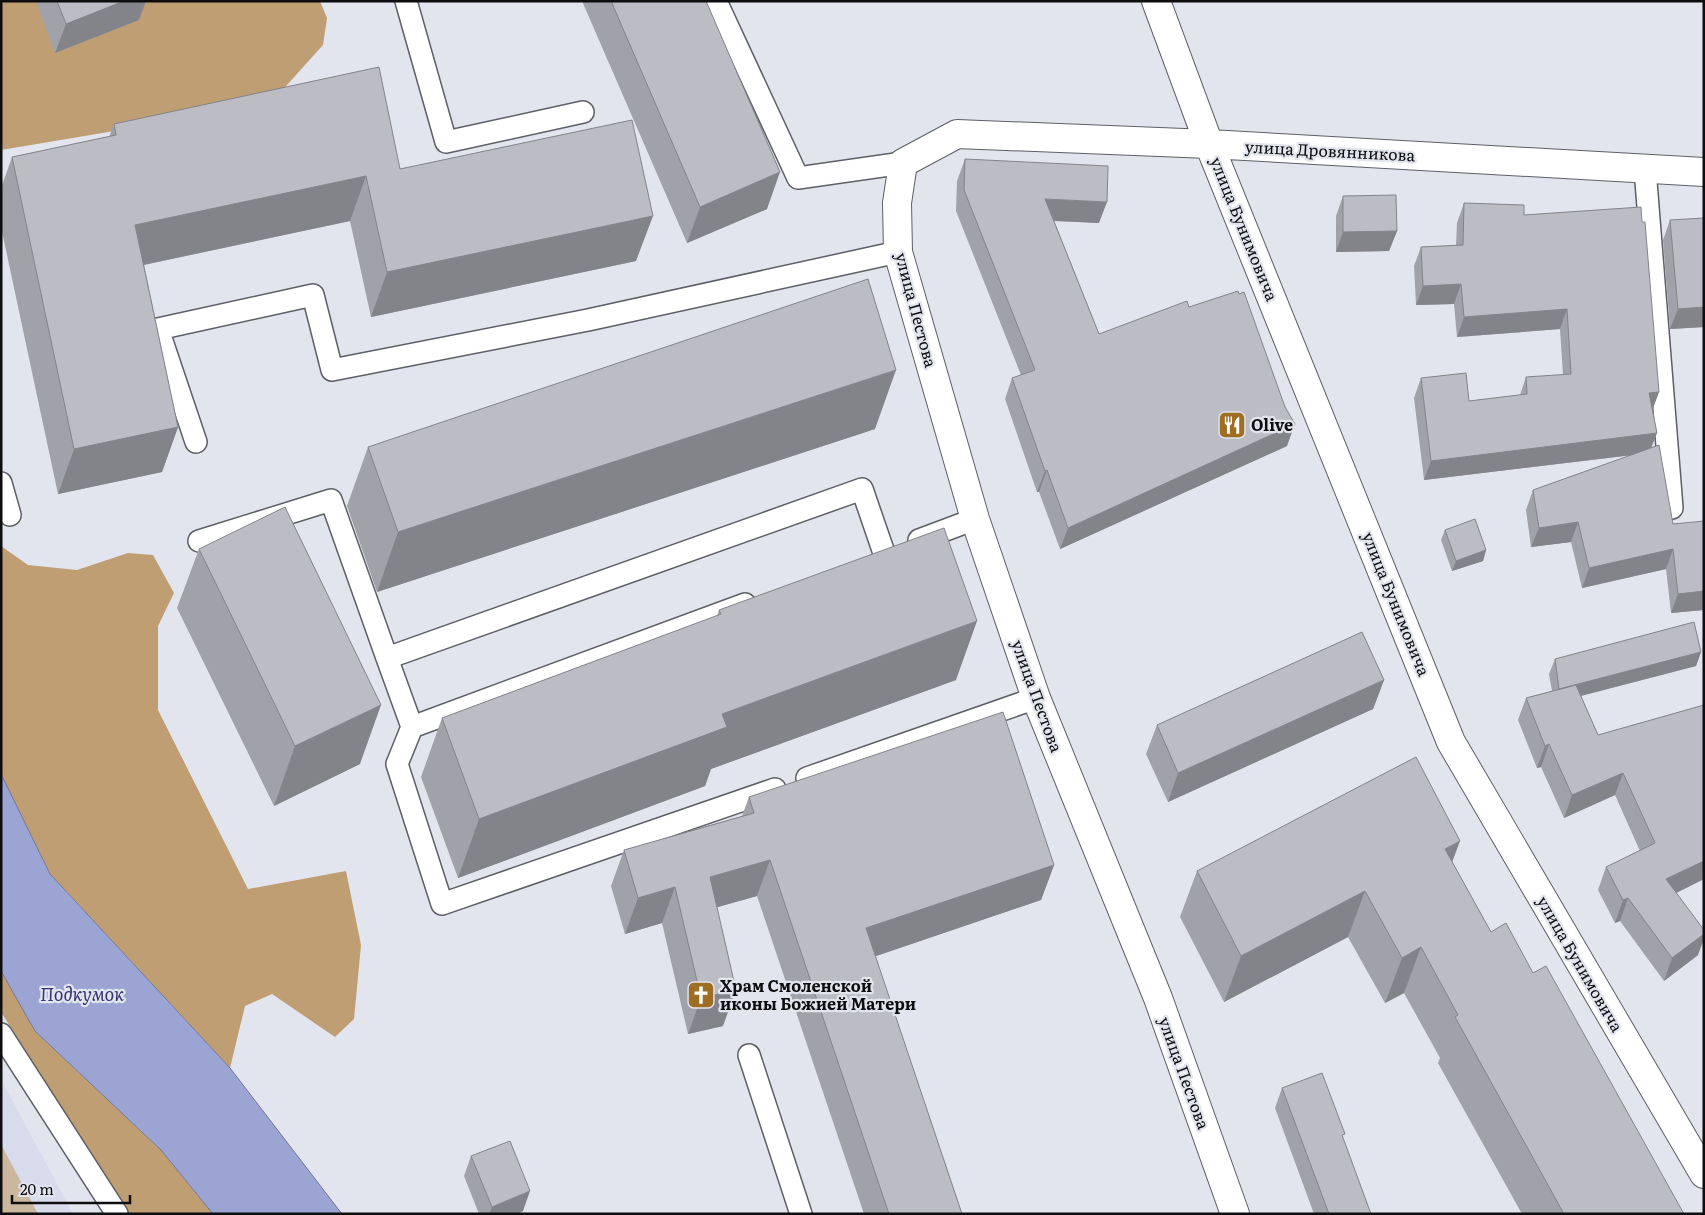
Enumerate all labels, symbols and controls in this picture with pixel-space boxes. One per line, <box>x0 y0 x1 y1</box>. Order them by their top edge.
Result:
street label: улица Дровянникова <box>1244 134 1416 166</box>
street label: улица Бунимовича <box>1205 153 1285 305</box>
street label: улица Пестова <box>890 249 944 370</box>
restaurant icon: Olive <box>1217 410 1247 440</box>
place label: Olive <box>1251 412 1293 436</box>
street label: улица Бунимовича <box>1357 528 1437 680</box>
street label: улица Пестова <box>1006 636 1070 756</box>
street label: улица Бунимовича <box>1532 891 1630 1036</box>
place label: Храм Смоленской иконы Божией Матери <box>720 973 916 1015</box>
water label: Подкумок <box>40 980 124 1007</box>
church icon: Храм Смоленской иконы Божией Матери <box>686 980 716 1010</box>
street label: улица Пестова <box>1153 1013 1217 1133</box>
scale bar <box>12 1172 130 1204</box>
text: 20 m <box>20 1177 54 1200</box>

